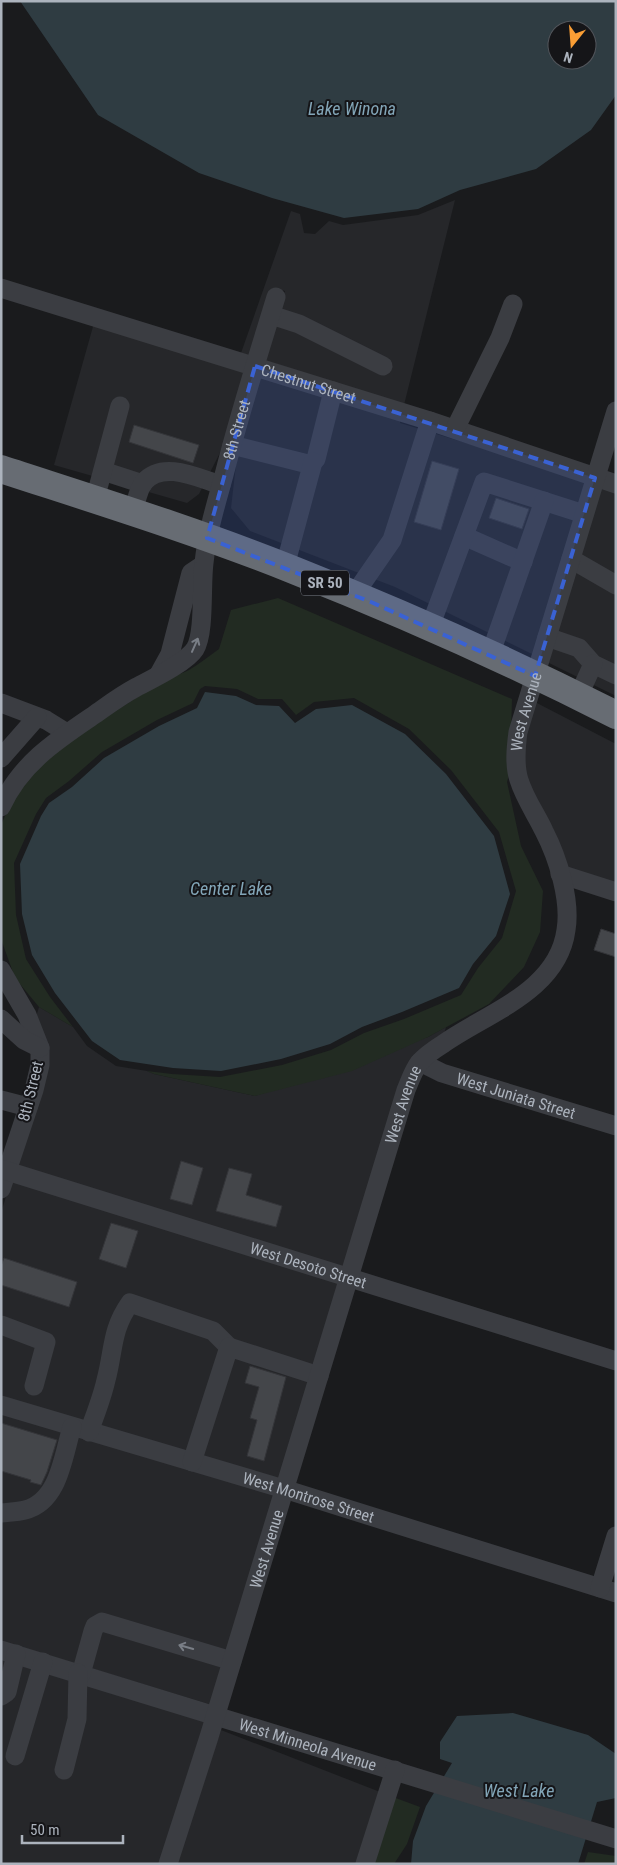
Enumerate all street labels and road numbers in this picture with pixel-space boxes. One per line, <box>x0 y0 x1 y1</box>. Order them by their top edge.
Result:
street label: Chestnut Street <box>259 360 358 407</box>
street label: 8th Street <box>219 397 254 462</box>
road number: SR 50 <box>301 570 349 596</box>
street label: West Avenue <box>507 670 546 752</box>
street label: 8th Street <box>14 1059 47 1123</box>
street label: West Avenue <box>381 1062 425 1146</box>
street label: West Juniata Street <box>454 1069 578 1123</box>
street label: West Desoto Street <box>248 1238 369 1293</box>
street label: West Montrose Street <box>240 1468 377 1527</box>
street label: West Avenue <box>246 1507 288 1591</box>
street label: West Minneola Avenue <box>237 1715 379 1775</box>

